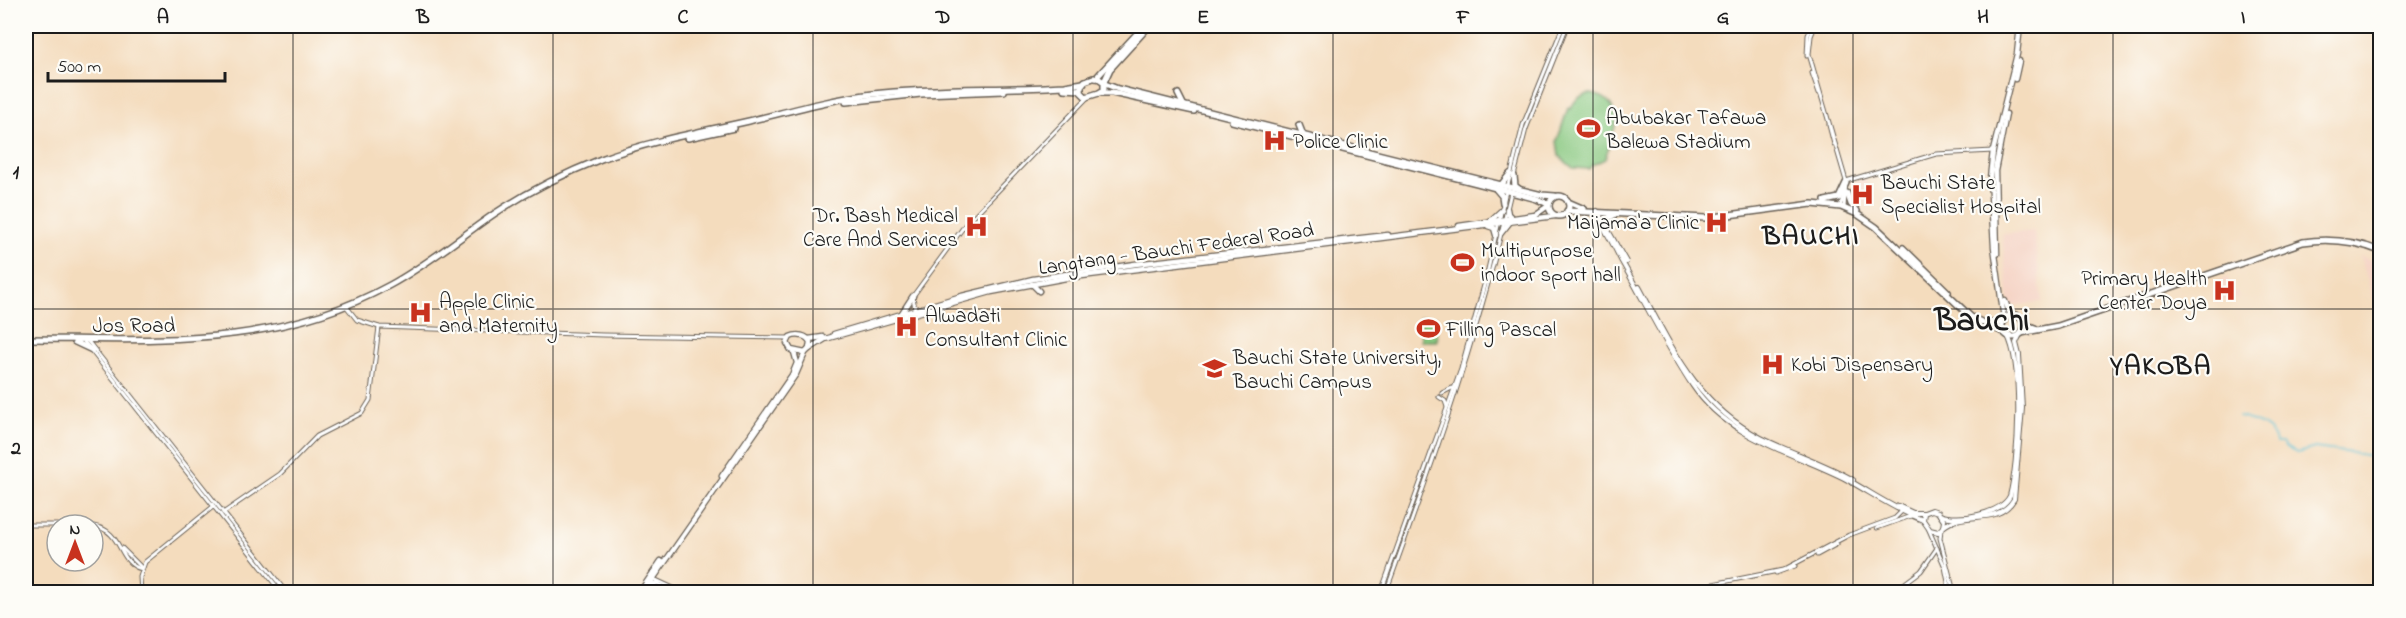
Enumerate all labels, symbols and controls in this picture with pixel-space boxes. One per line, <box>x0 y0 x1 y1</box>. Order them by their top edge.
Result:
text: A <box>157 4 169 33</box>
text: B <box>415 4 430 33</box>
text: C <box>678 4 689 33</box>
text: D <box>935 4 950 33</box>
text: E <box>1197 4 1209 33</box>
text: F <box>1456 4 1470 33</box>
text: G <box>1717 4 1730 33</box>
text: H <box>1977 4 1989 33</box>
text: I <box>2241 4 2246 33</box>
scale bar <box>48 45 225 83</box>
text: 500 m <box>57 55 101 81</box>
place label: Abubakar Tafawa Balewa Stadium <box>1605 104 1766 158</box>
sports icon: Abubakar Tafawa Balewa Stadium <box>1575 116 1601 142</box>
hospital icon: Police Clinic <box>1262 128 1288 154</box>
place label: Police Clinic <box>1293 128 1388 158</box>
text: 1 <box>13 159 20 188</box>
place label: Bauchi State Specialist Hospital <box>1880 169 2041 223</box>
hospital icon: Bauchi State Specialist Hospital <box>1850 181 1876 207</box>
place label: Dr. Bash Medical Care And Services <box>803 202 958 256</box>
place label: Maijama'a Clinic <box>1567 209 1700 239</box>
hospital icon: Maijama'a Clinic <box>1704 209 1730 235</box>
hospital icon: Dr. Bash Medical Care And Services <box>963 214 989 240</box>
street label: Langtang - Bauchi Federal Road <box>1037 216 1316 286</box>
district label: BAUCHI <box>1760 218 1860 257</box>
place label: Multipurpose indoor sport hall <box>1481 237 1621 291</box>
sports icon: Multipurpose indoor sport hall <box>1450 249 1476 275</box>
place label: Primary Health Center Doya <box>2081 265 2207 321</box>
hospital icon: Primary Health Center Doya <box>2212 277 2238 303</box>
place label: Apple Clinic and Maternity <box>439 288 558 344</box>
district label: Bauchi <box>1932 298 2030 346</box>
hospital icon: Apple Clinic and Maternity <box>408 300 434 326</box>
place label: Alwadati Consultant Clinic <box>925 302 1068 356</box>
street label: Jos Road <box>93 312 176 342</box>
hospital icon: Alwadati Consultant Clinic <box>894 314 920 340</box>
sports icon: Filling Pascal <box>1415 316 1441 342</box>
place label: Filling Pascal <box>1445 316 1556 348</box>
place label: Bauchi State University, Bauchi Campus <box>1232 344 1441 398</box>
district label: YAKOBA <box>2109 348 2212 387</box>
hospital icon: Kobi Dispensary <box>1760 351 1786 377</box>
place label: Kobi Dispensary <box>1791 351 1933 383</box>
school or university icon: Bauchi State University, Bauchi Campus <box>1202 356 1228 382</box>
text: 2 <box>10 435 21 464</box>
north arrow <box>45 513 105 573</box>
text: N <box>70 518 81 542</box>

